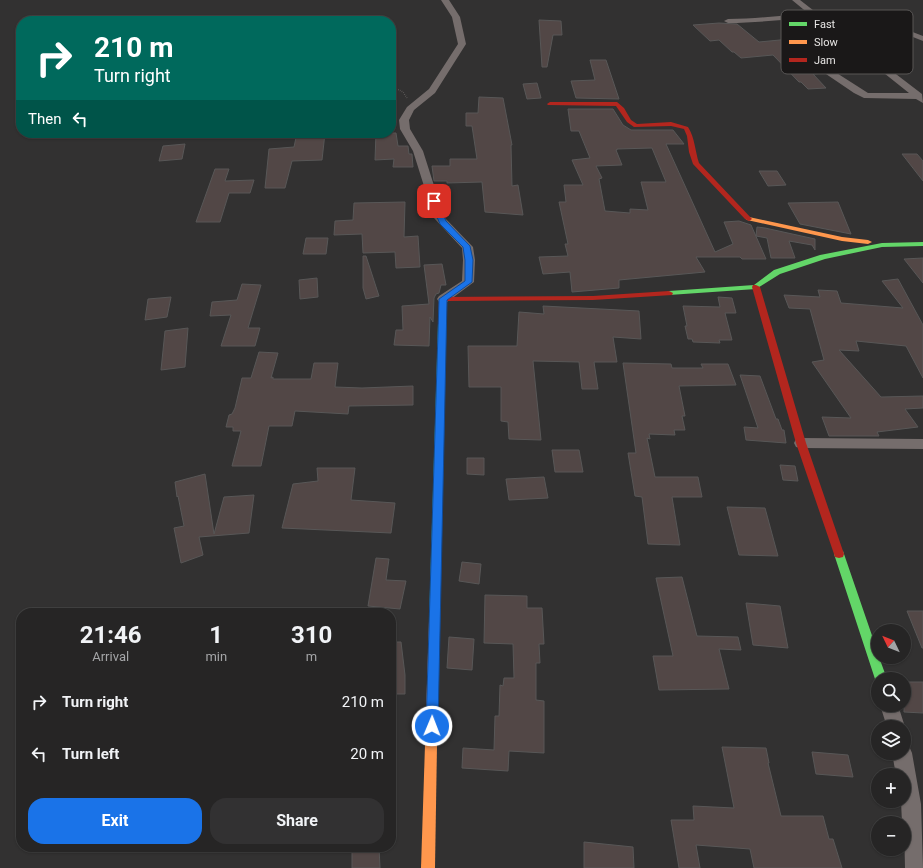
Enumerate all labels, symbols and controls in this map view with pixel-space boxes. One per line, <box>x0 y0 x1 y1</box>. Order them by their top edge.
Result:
legend <box>781 10 913 74</box>
text: Fast <box>814 18 836 31</box>
text: 210 m <box>94 31 173 64</box>
icon: right <box>28 32 80 84</box>
text: Slow <box>814 36 838 49</box>
text: Jam <box>814 54 836 67</box>
text: Turn right <box>94 65 171 86</box>
icon: left <box>69 108 91 130</box>
text: Then <box>28 110 61 128</box>
pin <box>417 184 451 218</box>
icon: arrive <box>423 190 445 212</box>
text: 21:46 <box>80 621 142 649</box>
text: 1 <box>209 621 223 649</box>
text: 310 <box>291 621 332 649</box>
north arrow <box>871 624 911 664</box>
map controls <box>871 624 911 856</box>
text: Arrival <box>92 649 129 664</box>
text: min <box>205 649 227 664</box>
text: m <box>306 649 317 664</box>
button: search <box>871 672 911 712</box>
icon: right <box>28 691 50 713</box>
text: Turn right <box>62 693 128 711</box>
text: 210 m <box>342 693 384 711</box>
position arrow <box>411 705 453 747</box>
button: layers <box>871 720 911 760</box>
icon: left <box>28 743 50 765</box>
text: Turn left <box>62 745 119 763</box>
text: 20 m <box>350 745 384 763</box>
button: + <box>871 768 911 808</box>
button: Exit <box>28 798 202 844</box>
button: Share <box>210 798 384 844</box>
button: − <box>871 816 911 856</box>

